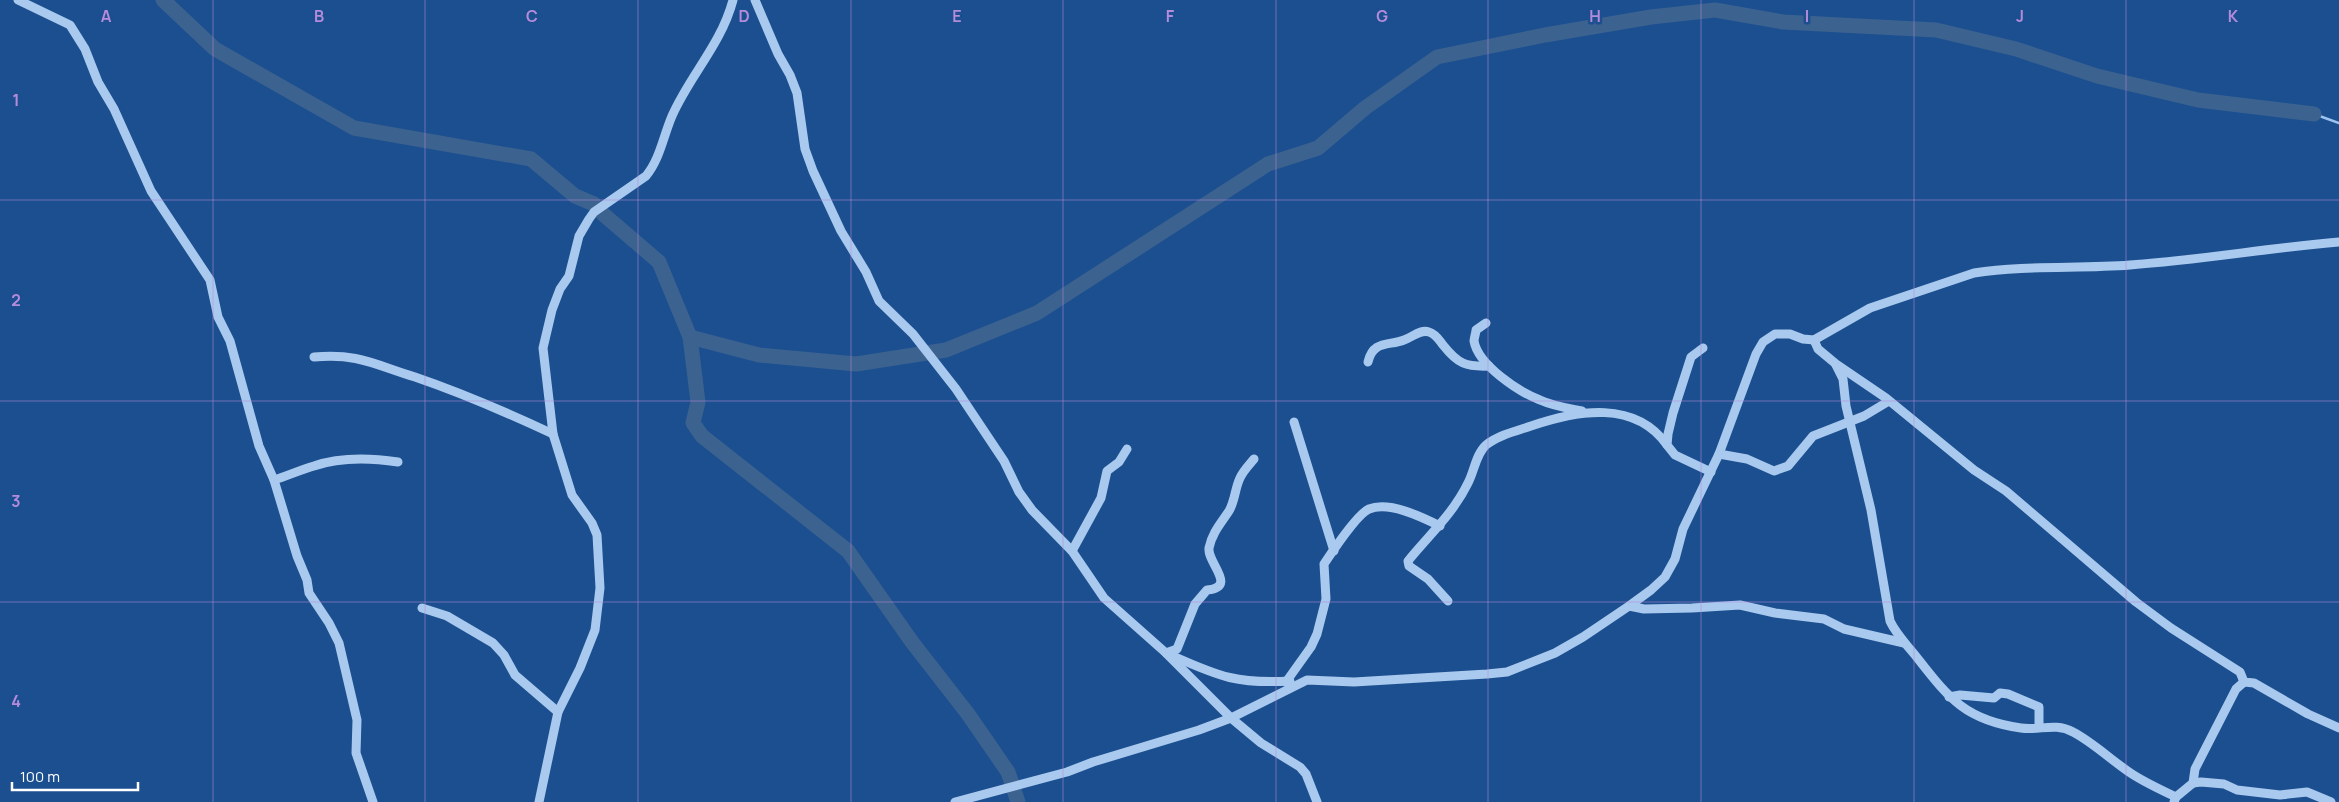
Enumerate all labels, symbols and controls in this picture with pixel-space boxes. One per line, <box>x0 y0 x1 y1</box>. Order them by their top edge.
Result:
text: A <box>101 5 112 27</box>
text: B <box>314 5 324 27</box>
text: C <box>526 5 538 27</box>
text: D <box>738 5 750 27</box>
text: E <box>952 5 962 27</box>
text: F <box>1166 5 1175 27</box>
text: G <box>1376 5 1388 27</box>
text: H <box>1589 5 1601 27</box>
text: I <box>1805 5 1809 27</box>
text: J <box>2016 5 2024 27</box>
text: K <box>2228 5 2239 27</box>
text: 1 <box>12 89 20 111</box>
text: 2 <box>11 289 21 311</box>
text: 3 <box>11 490 21 512</box>
text: 4 <box>11 690 21 712</box>
scale bar <box>12 760 139 792</box>
text: 100 m <box>20 766 60 787</box>

